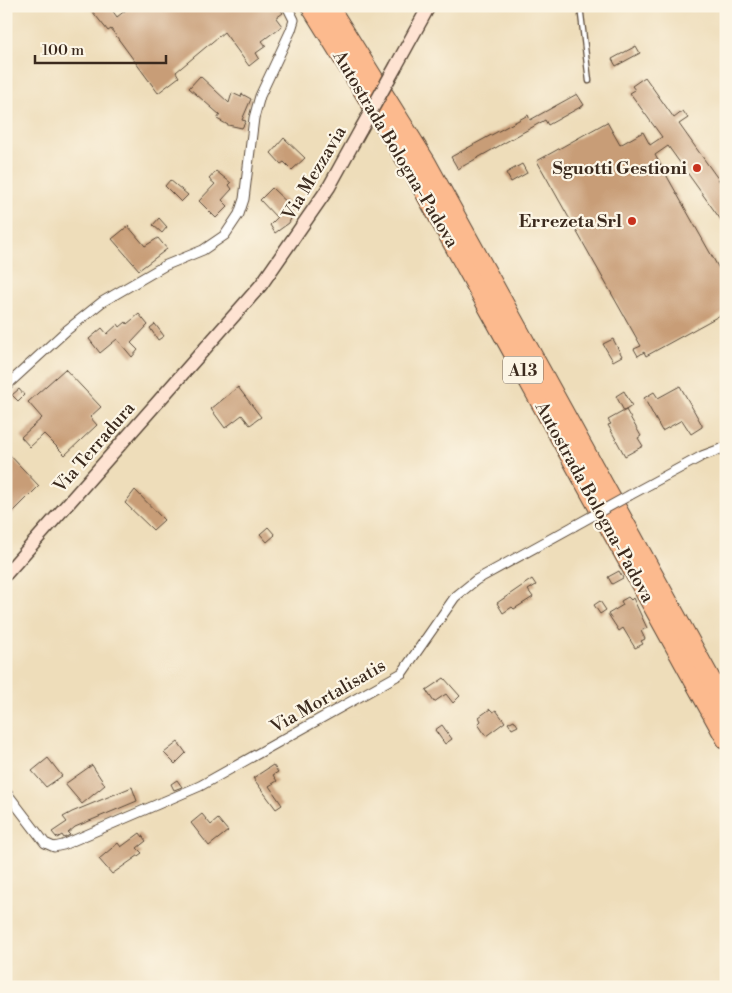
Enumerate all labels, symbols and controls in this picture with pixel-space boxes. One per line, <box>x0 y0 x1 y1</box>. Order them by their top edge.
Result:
scale bar <box>35 32 166 64</box>
text: 100 m <box>42 41 84 60</box>
street label: Autostrada Bologna-Padova <box>327 46 464 253</box>
street label: Via Mezzavia <box>277 121 352 225</box>
place label: Sguotti Gestioni <box>552 157 687 180</box>
marker: Sguotti Gestioni <box>691 162 703 174</box>
place label: Errezeta Srl <box>519 210 622 233</box>
marker: Errezeta Srl <box>626 215 638 227</box>
road number: A13 <box>503 356 543 384</box>
street label: Via Terradura <box>48 396 141 498</box>
street label: Autostrada Bologna-Padova <box>529 397 660 607</box>
street label: Via Mortalisatis <box>266 654 390 739</box>

